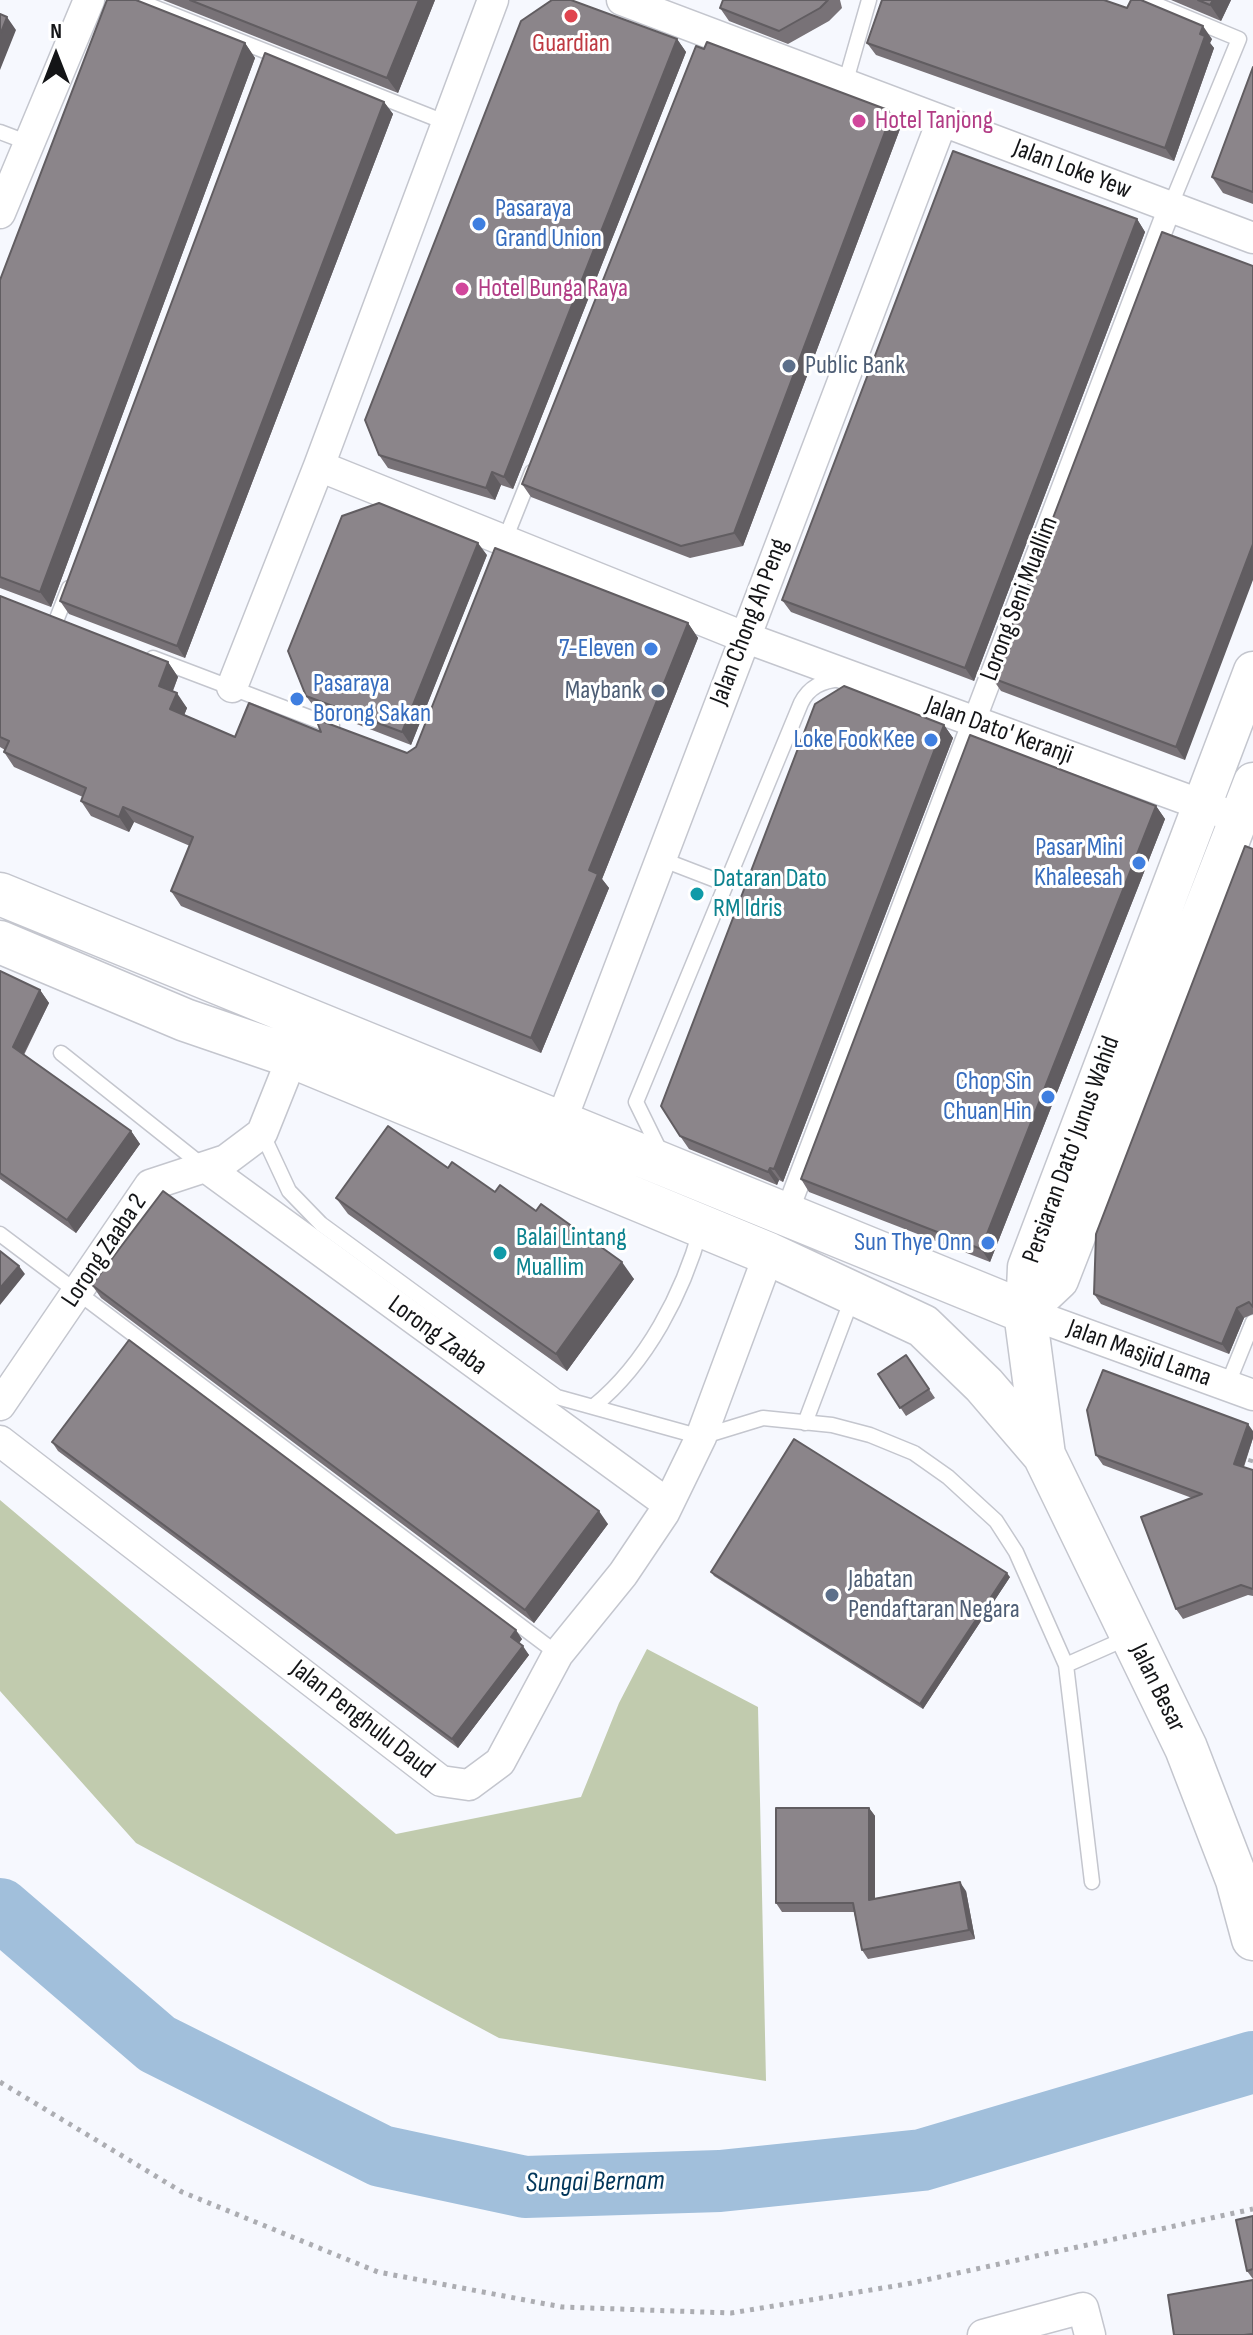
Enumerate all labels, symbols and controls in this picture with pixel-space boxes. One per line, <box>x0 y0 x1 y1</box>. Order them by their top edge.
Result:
marker: Guardian <box>562 7 580 25</box>
north arrow <box>16 16 96 96</box>
text: N <box>50 18 62 45</box>
place label: Guardian <box>532 28 610 60</box>
place label: Hotel Tanjong <box>875 105 993 137</box>
marker: Hotel Tanjong <box>850 112 868 130</box>
street label: Jalan Loke Yew <box>1008 133 1136 207</box>
place label: Pasaraya Grand Union <box>495 193 602 254</box>
marker: Pasaraya Grand Union <box>470 215 488 233</box>
place label: Hotel Bunga Raya <box>478 273 628 305</box>
marker: Hotel Bunga Raya <box>453 280 471 298</box>
place label: Public Bank <box>805 350 905 382</box>
marker: Public Bank <box>780 357 798 375</box>
street label: Lorong Seni Muallim <box>974 512 1066 686</box>
street label: Jalan Chong Ah Peng <box>704 535 796 709</box>
place label: 7-Eleven <box>559 633 635 665</box>
marker: 7-Eleven <box>642 640 660 658</box>
place label: Pasaraya Borong Sakan <box>313 668 431 730</box>
place label: Maybank <box>565 675 642 707</box>
marker: Maybank <box>649 682 667 700</box>
marker: Pasaraya Borong Sakan <box>288 690 306 708</box>
street label: Jalan Dato' Keranji <box>921 690 1077 772</box>
place label: Loke Fook Kee <box>793 724 915 756</box>
marker: Loke Fook Kee <box>922 731 940 749</box>
place label: Pasar Mini Khaleesah <box>1034 832 1123 894</box>
marker: Pasar Mini Khaleesah <box>1130 854 1148 872</box>
place label: Dataran Dato RM Idris <box>713 863 827 924</box>
marker: Dataran Dato RM Idris <box>688 885 706 903</box>
street label: Persiaran Dato' Junus Wahid <box>1016 1032 1128 1268</box>
place label: Chop Sin Chuan Hin <box>943 1066 1032 1128</box>
marker: Chop Sin Chuan Hin <box>1039 1088 1057 1106</box>
street label: Lorong Zaaba 2 <box>56 1189 154 1313</box>
place label: Balai Lintang Muallim <box>516 1222 627 1284</box>
place label: Sun Thye Onn <box>854 1227 972 1259</box>
marker: Sun Thye Onn <box>979 1234 997 1252</box>
marker: Balai Lintang Muallim <box>491 1244 509 1262</box>
street label: Lorong Zaaba <box>381 1290 493 1382</box>
street label: Jalan Masjid Lama <box>1063 1314 1215 1394</box>
place label: Jabatan Pendaftaran Negara <box>848 1564 1020 1626</box>
marker: Jabatan Pendaftaran Negara <box>823 1586 841 1604</box>
street label: Jalan Besar <box>1122 1639 1192 1737</box>
street label: Jalan Penghulu Daud <box>284 1654 440 1786</box>
water label: Sungai Bernam <box>525 2165 665 2201</box>

